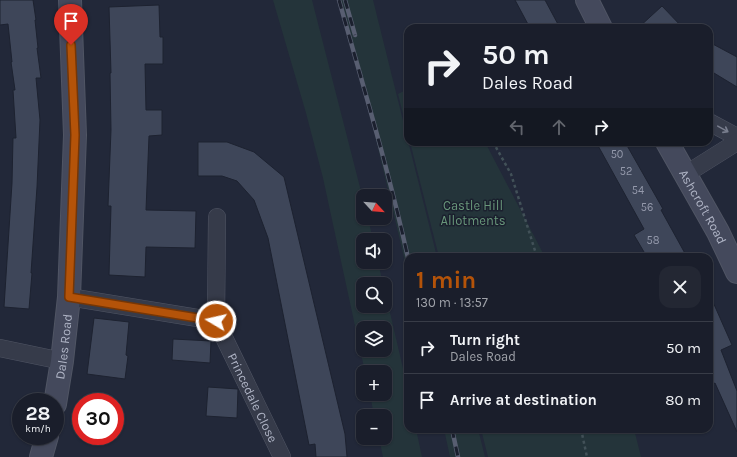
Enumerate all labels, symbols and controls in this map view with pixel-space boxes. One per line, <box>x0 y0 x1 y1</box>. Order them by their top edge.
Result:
pin <box>54 4 88 45</box>
icon: arrive <box>60 10 82 32</box>
text: 50 m <box>482 38 550 71</box>
icon: right <box>416 40 468 92</box>
text: Dales Road <box>482 72 573 94</box>
icon: left <box>506 116 528 138</box>
icon: ahead <box>548 116 570 138</box>
icon: right <box>590 116 612 138</box>
one-way arrow <box>717 126 729 133</box>
house number: 50 <box>611 148 623 161</box>
house number: 52 <box>620 165 632 178</box>
street label: Ashcroft Road <box>676 167 730 246</box>
house number: 54 <box>632 184 644 197</box>
north arrow <box>356 189 392 225</box>
map controls <box>356 189 392 445</box>
park label: Castle Hill Allotments <box>440 198 506 228</box>
house number: 56 <box>641 201 653 214</box>
button: sound <box>356 233 392 269</box>
house number: 58 <box>647 234 660 247</box>
text: 1 min <box>416 266 476 294</box>
button: close <box>659 266 701 308</box>
button: search <box>356 277 392 313</box>
text: 130 m · 13:57 <box>416 295 488 310</box>
position arrow <box>195 300 237 342</box>
street label: Dales Road <box>52 313 75 381</box>
button: layers <box>356 321 392 357</box>
text: Turn right <box>450 331 520 349</box>
icon: right <box>416 337 438 359</box>
text: 50 m <box>666 339 701 357</box>
text: Dales Road <box>450 349 516 364</box>
street label: Princedale Close <box>225 350 281 445</box>
button: + <box>356 365 392 401</box>
icon: arrive <box>416 389 438 411</box>
text: Arrive at destination <box>450 391 597 409</box>
text: 80 m <box>665 391 701 409</box>
speed limit sign: 30 <box>72 393 124 445</box>
text: 28 <box>25 402 51 425</box>
button: − <box>356 409 392 445</box>
text: km/h <box>25 423 51 435</box>

